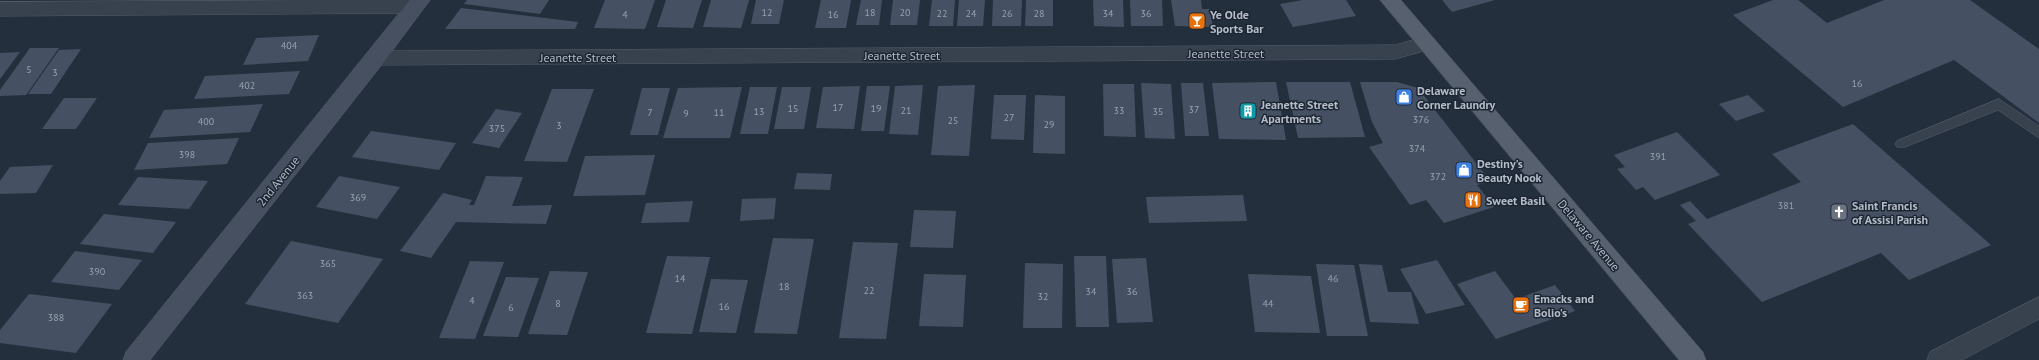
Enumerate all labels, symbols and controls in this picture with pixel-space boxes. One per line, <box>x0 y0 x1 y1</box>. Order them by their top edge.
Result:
house number: 12 <box>762 6 772 19</box>
house number: 18 <box>865 6 875 19</box>
house number: 20 <box>900 6 911 19</box>
house number: 22 <box>937 7 947 20</box>
house number: 24 <box>966 7 977 20</box>
house number: 26 <box>1002 7 1012 20</box>
house number: 28 <box>1034 7 1044 20</box>
house number: 34 <box>1103 7 1114 20</box>
house number: 36 <box>1141 7 1151 20</box>
place label: Ye Olde Sports Bar <box>1209 7 1264 36</box>
house number: 4 <box>622 8 628 21</box>
house number: 16 <box>828 8 838 21</box>
bar icon: Ye Olde Sports Bar <box>1187 11 1207 31</box>
house number: 404 <box>281 39 298 52</box>
street label: Jeanette Street <box>1187 46 1264 61</box>
street label: Jeanette Street <box>863 48 940 63</box>
street label: Jeanette Street <box>539 50 616 65</box>
house number: 5 <box>26 63 32 76</box>
house number: 3 <box>52 66 58 79</box>
house number: 16 <box>1852 77 1862 90</box>
house number: 402 <box>239 79 255 92</box>
place label: Delaware Corner Laundry <box>1417 83 1496 112</box>
shop icon: Delaware Corner Laundry <box>1394 87 1414 107</box>
place label: Jeanette Street Apartments <box>1260 97 1339 126</box>
house number: 17 <box>833 101 843 114</box>
building icon: Jeanette Street Apartments <box>1238 101 1258 121</box>
house number: 15 <box>788 102 798 115</box>
house number: 19 <box>871 102 881 115</box>
house number: 37 <box>1189 103 1199 116</box>
house number: 21 <box>901 104 911 117</box>
house number: 33 <box>1114 104 1124 117</box>
house number: 13 <box>754 105 764 118</box>
house number: 35 <box>1153 105 1163 118</box>
house number: 7 <box>647 106 653 119</box>
house number: 11 <box>714 106 724 119</box>
house number: 9 <box>683 107 689 120</box>
house number: 27 <box>1004 111 1014 124</box>
house number: 376 <box>1413 113 1429 126</box>
house number: 25 <box>948 114 958 127</box>
house number: 400 <box>198 115 215 128</box>
house number: 29 <box>1044 118 1054 131</box>
house number: 3 <box>556 119 562 132</box>
house number: 375 <box>489 122 505 135</box>
house number: 374 <box>1409 142 1426 155</box>
house number: 398 <box>179 148 195 161</box>
house number: 391 <box>1650 150 1666 163</box>
street label: 2nd Avenue <box>253 153 303 209</box>
place label: Destiny's Beauty Nook <box>1477 156 1542 185</box>
shop icon: Destiny's Beauty Nook <box>1454 160 1474 180</box>
house number: 372 <box>1430 170 1446 183</box>
restaurant icon: Sweet Basil <box>1463 190 1483 210</box>
house number: 369 <box>350 191 366 204</box>
place label: Sweet Basil <box>1486 193 1546 208</box>
street label: Delaware Avenue <box>1555 196 1623 274</box>
place label: Saint Francis of Assisi Parish <box>1852 198 1928 227</box>
house number: 381 <box>1778 199 1794 212</box>
church icon: Saint Francis of Assisi Parish <box>1829 202 1849 222</box>
house number: 365 <box>320 257 336 270</box>
house number: 390 <box>89 265 106 278</box>
house number: 14 <box>675 272 686 285</box>
house number: 46 <box>1328 272 1338 285</box>
house number: 18 <box>779 280 789 293</box>
house number: 22 <box>864 284 874 297</box>
house number: 34 <box>1086 285 1097 298</box>
house number: 36 <box>1127 285 1137 298</box>
house number: 363 <box>297 289 313 302</box>
house number: 32 <box>1038 290 1048 303</box>
place label: Emacks and Bolio's <box>1534 291 1594 320</box>
house number: 4 <box>469 294 475 307</box>
cafe icon: Emacks and Bolio's <box>1511 295 1531 315</box>
house number: 8 <box>555 297 561 310</box>
house number: 44 <box>1263 297 1274 310</box>
house number: 16 <box>719 300 729 313</box>
house number: 6 <box>508 301 514 314</box>
house number: 388 <box>48 311 64 324</box>

